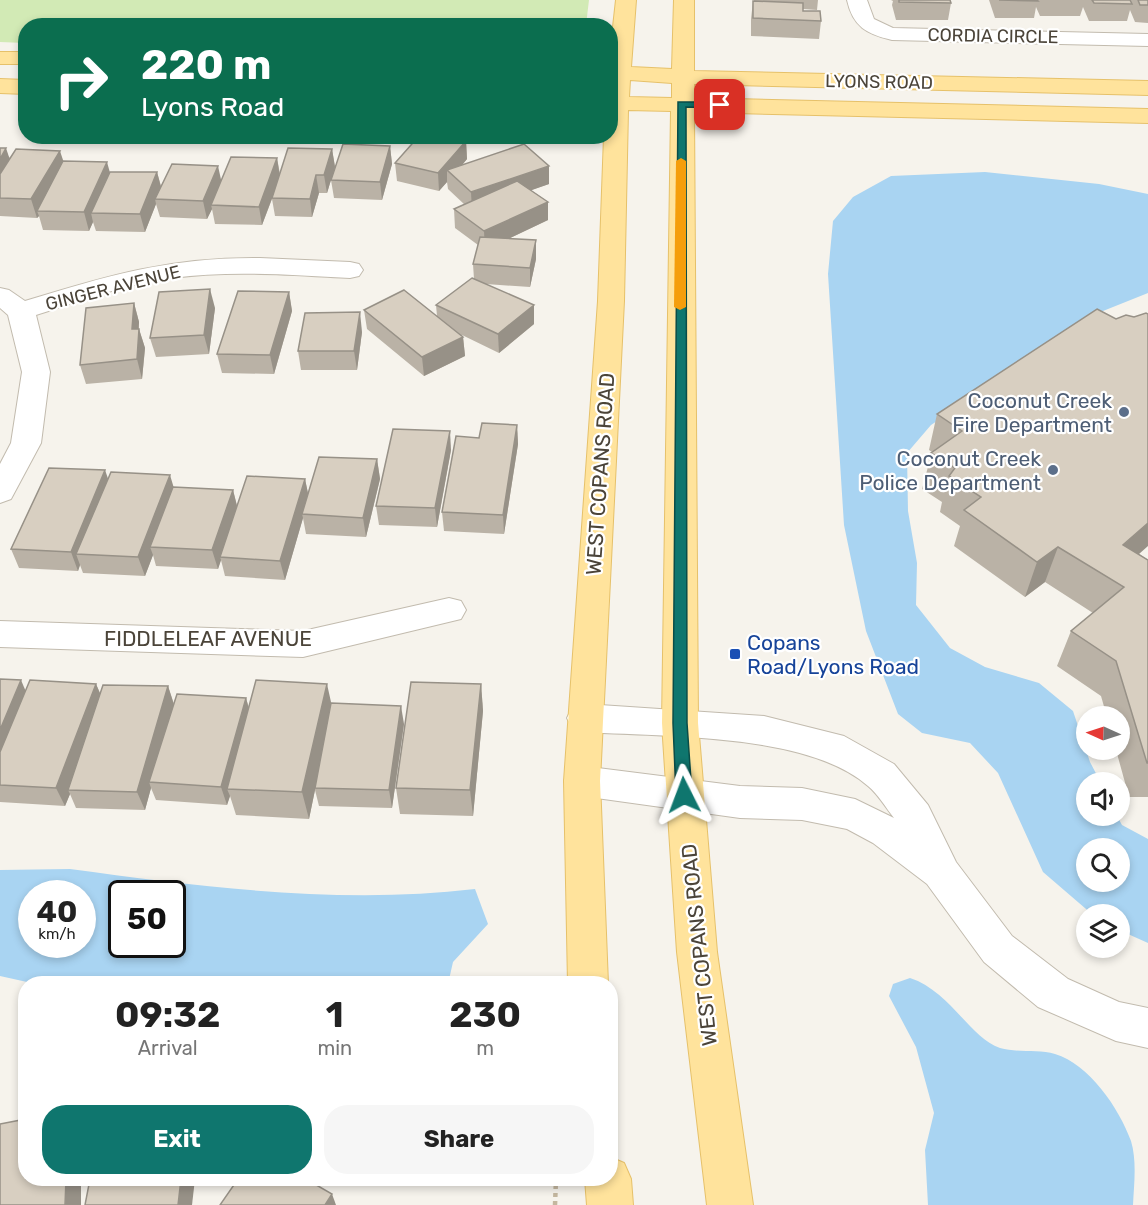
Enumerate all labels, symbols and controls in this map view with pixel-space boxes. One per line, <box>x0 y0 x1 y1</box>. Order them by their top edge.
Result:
street label: CORDIA CIRCLE <box>927 24 1059 48</box>
text: 220 m <box>141 40 272 90</box>
icon: right <box>42 42 120 120</box>
street label: LYONS ROAD <box>825 70 933 94</box>
pin <box>694 79 745 130</box>
icon: arrive <box>703 88 736 121</box>
text: Lyons Road <box>141 91 284 123</box>
street label: GINGER AVENUE <box>43 261 183 315</box>
street label: WEST COPANS ROAD <box>580 372 620 576</box>
place label: Coconut Creek Fire Department <box>952 388 1112 437</box>
marker: Coconut Creek Fire Department <box>1117 405 1131 419</box>
place label: Coconut Creek Police Department <box>859 446 1041 495</box>
marker: Coconut Creek Police Department <box>1046 463 1060 477</box>
street label: FIDDLELEAF AVENUE <box>104 626 312 651</box>
place label: Copans Road/Lyons Road <box>747 630 919 679</box>
marker: Copans Road/Lyons Road <box>728 647 742 661</box>
north arrow <box>1076 706 1130 760</box>
map controls <box>1076 706 1130 958</box>
position arrow <box>652 763 716 827</box>
button: sound <box>1076 772 1130 826</box>
button: search <box>1076 838 1130 892</box>
street label: WEST COPANS ROAD <box>676 843 722 1047</box>
speed limit sign: 50 <box>108 880 186 958</box>
text: 40 <box>37 894 77 930</box>
button: layers <box>1076 904 1130 958</box>
text: km/h <box>38 925 76 943</box>
text: 09:32 <box>115 993 220 1036</box>
text: 1 <box>326 993 344 1036</box>
text: 230 <box>449 993 521 1036</box>
text: Arrival <box>138 1036 198 1060</box>
text: min <box>317 1036 352 1060</box>
text: m <box>476 1036 494 1060</box>
button: Exit <box>42 1105 312 1174</box>
button: Share <box>324 1105 594 1174</box>

